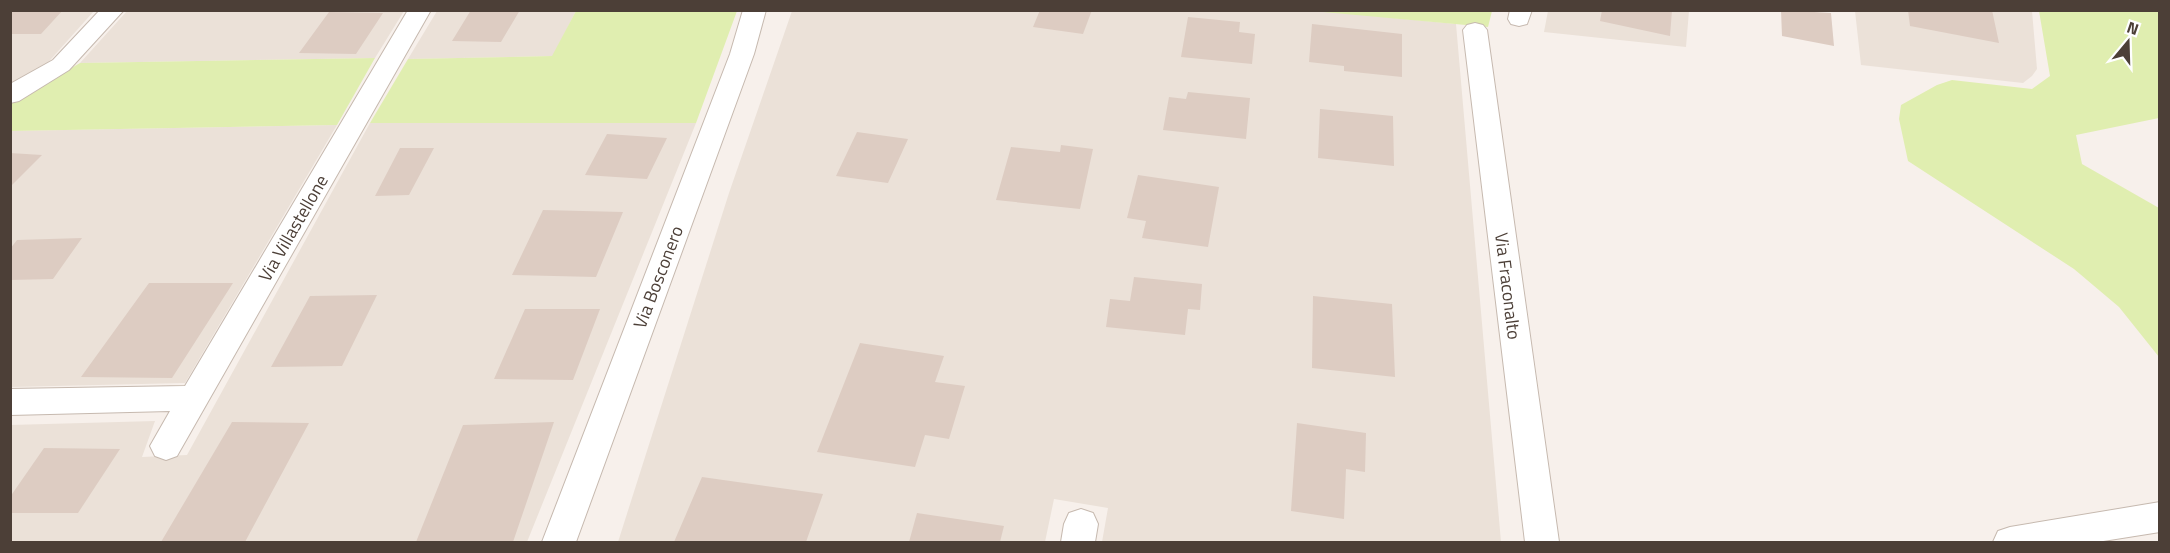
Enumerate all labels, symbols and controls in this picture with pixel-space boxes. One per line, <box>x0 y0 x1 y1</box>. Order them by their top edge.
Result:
north arrow <box>2098 12 2158 72</box>
text: N <box>2124 15 2142 41</box>
street label: Via Villastellone <box>251 169 335 287</box>
street label: Via Bosconero <box>626 222 690 332</box>
street label: Via Fraconalto <box>1488 231 1528 341</box>

